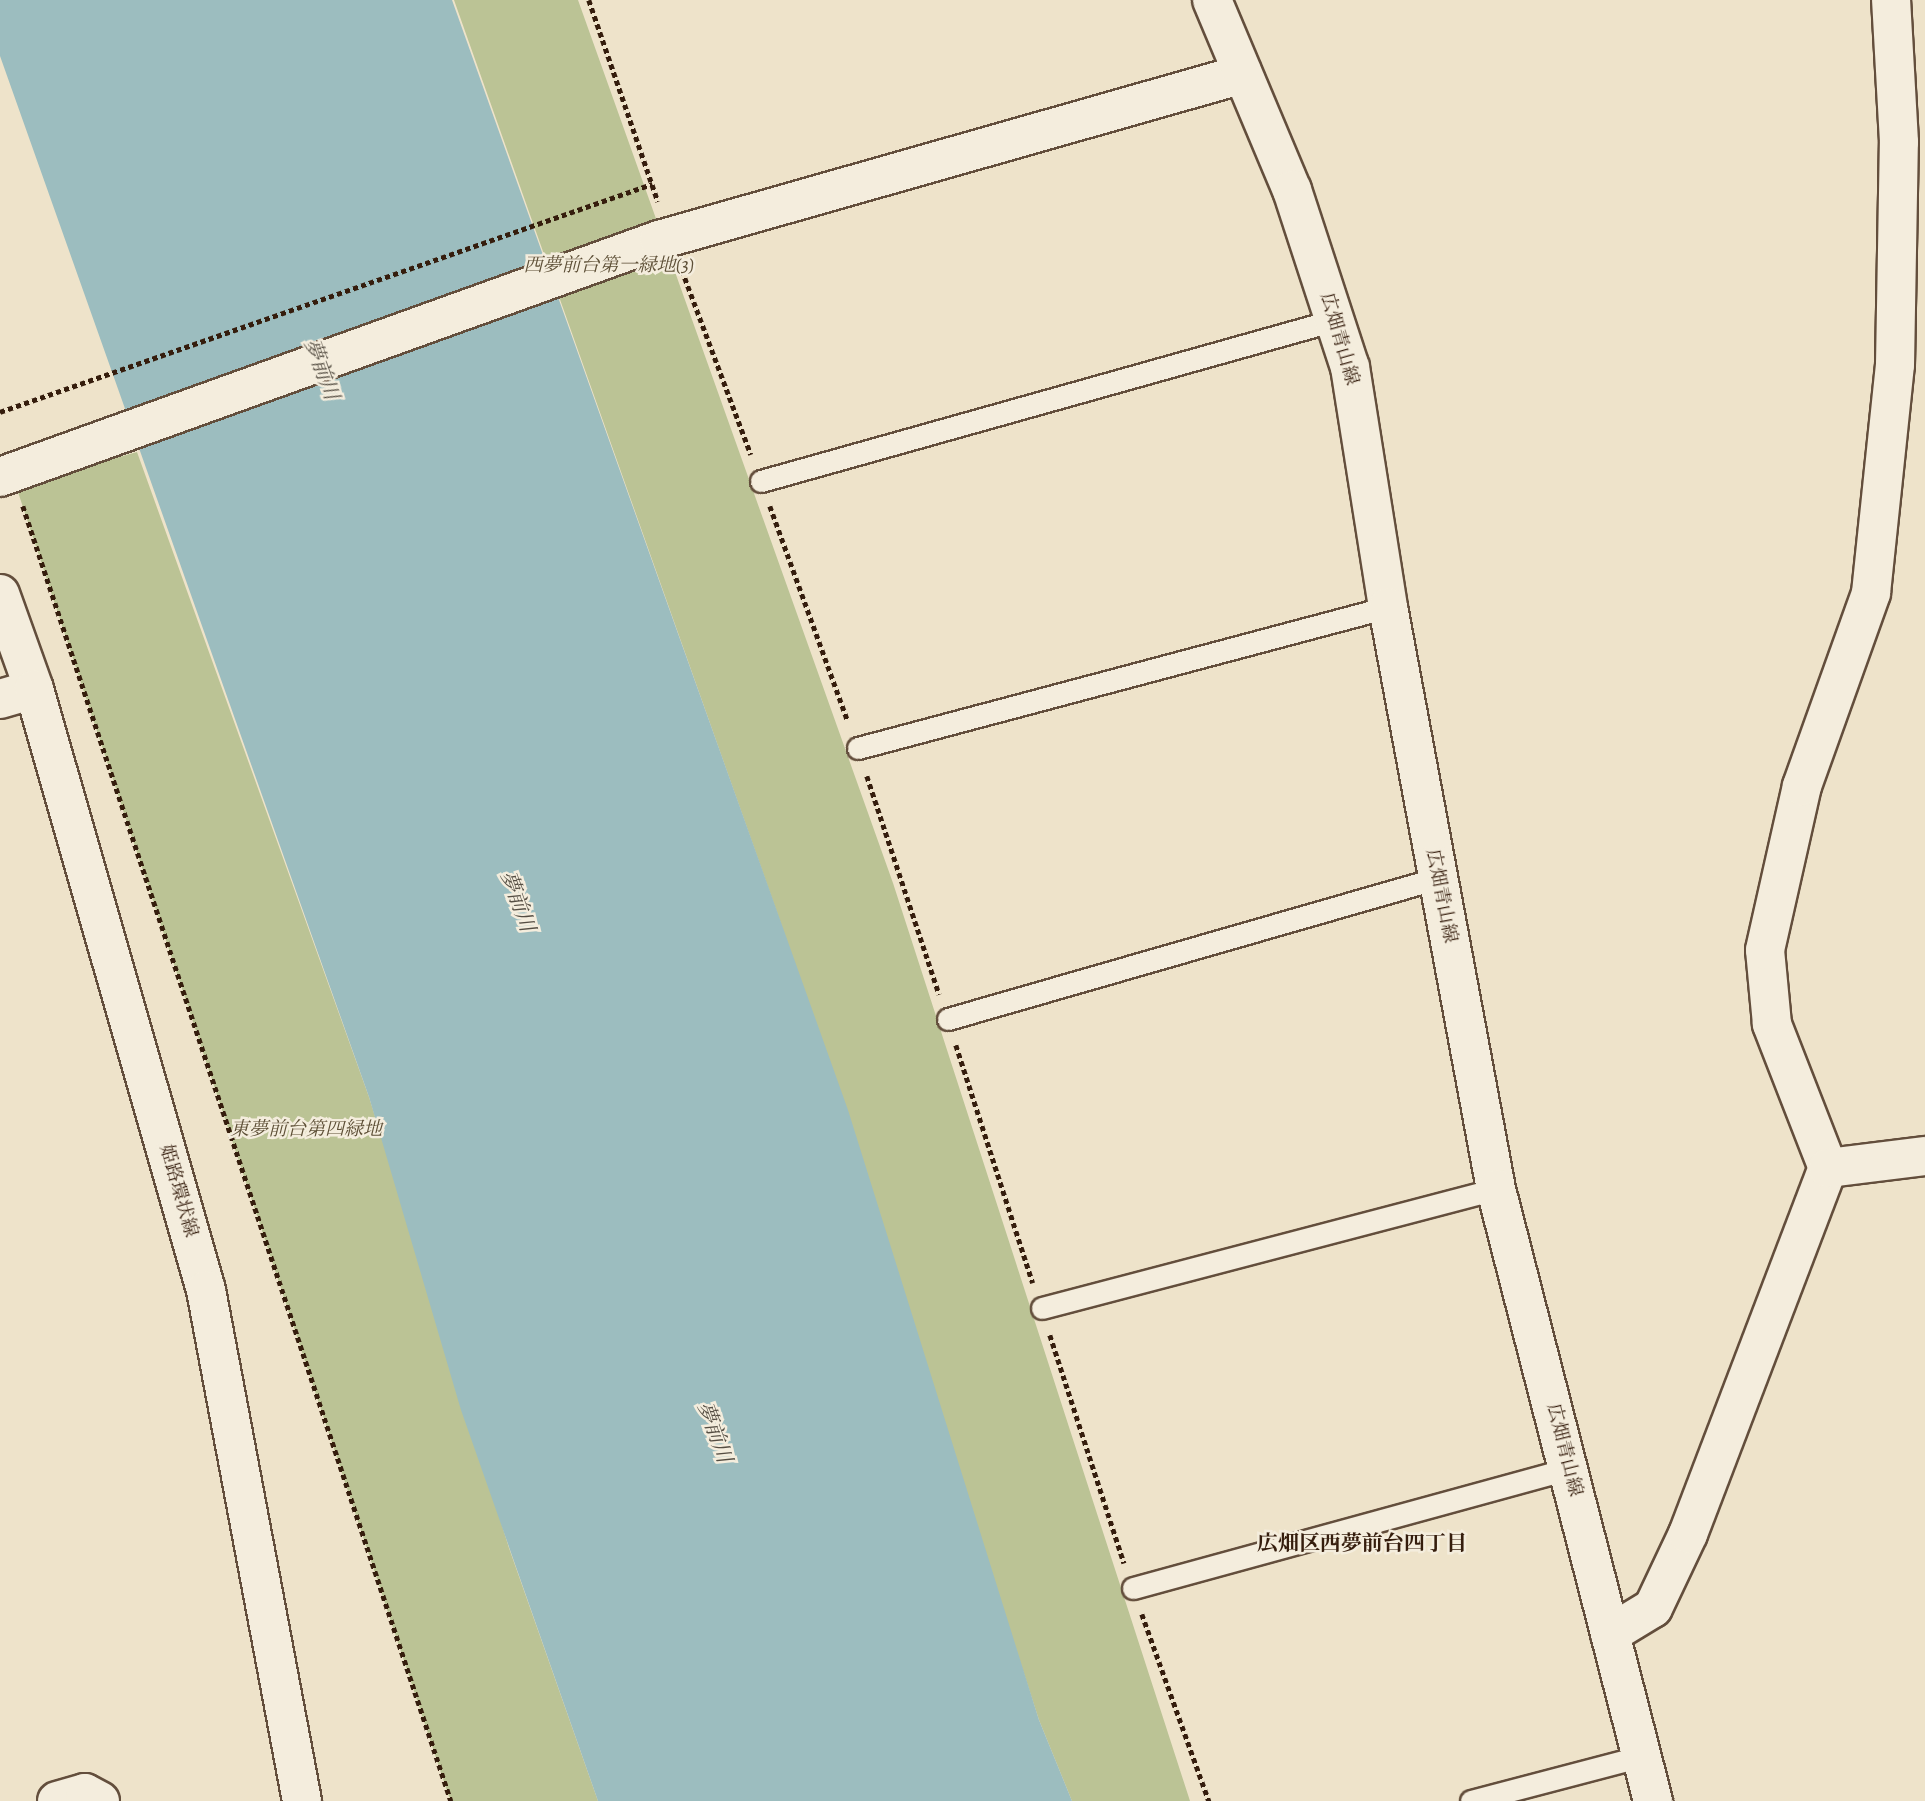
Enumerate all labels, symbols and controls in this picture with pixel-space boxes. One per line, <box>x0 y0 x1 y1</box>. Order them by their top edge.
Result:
park label: 西夢前台第一緑地(3) <box>524 255 694 277</box>
street label: 広畑青山線 <box>1315 290 1363 388</box>
water label: 夢前川 <box>299 335 345 403</box>
street label: 広畑青山線 <box>1421 847 1461 945</box>
water label: 夢前川 <box>495 867 541 935</box>
park label: 東夢前台第四緑地 <box>230 1119 382 1141</box>
street label: 姫路環状線 <box>154 1142 202 1240</box>
water label: 夢前川 <box>692 1398 738 1466</box>
street label: 広畑青山線 <box>1541 1401 1587 1499</box>
district label: 広畑区西夢前台四丁目 <box>1257 1530 1467 1556</box>

